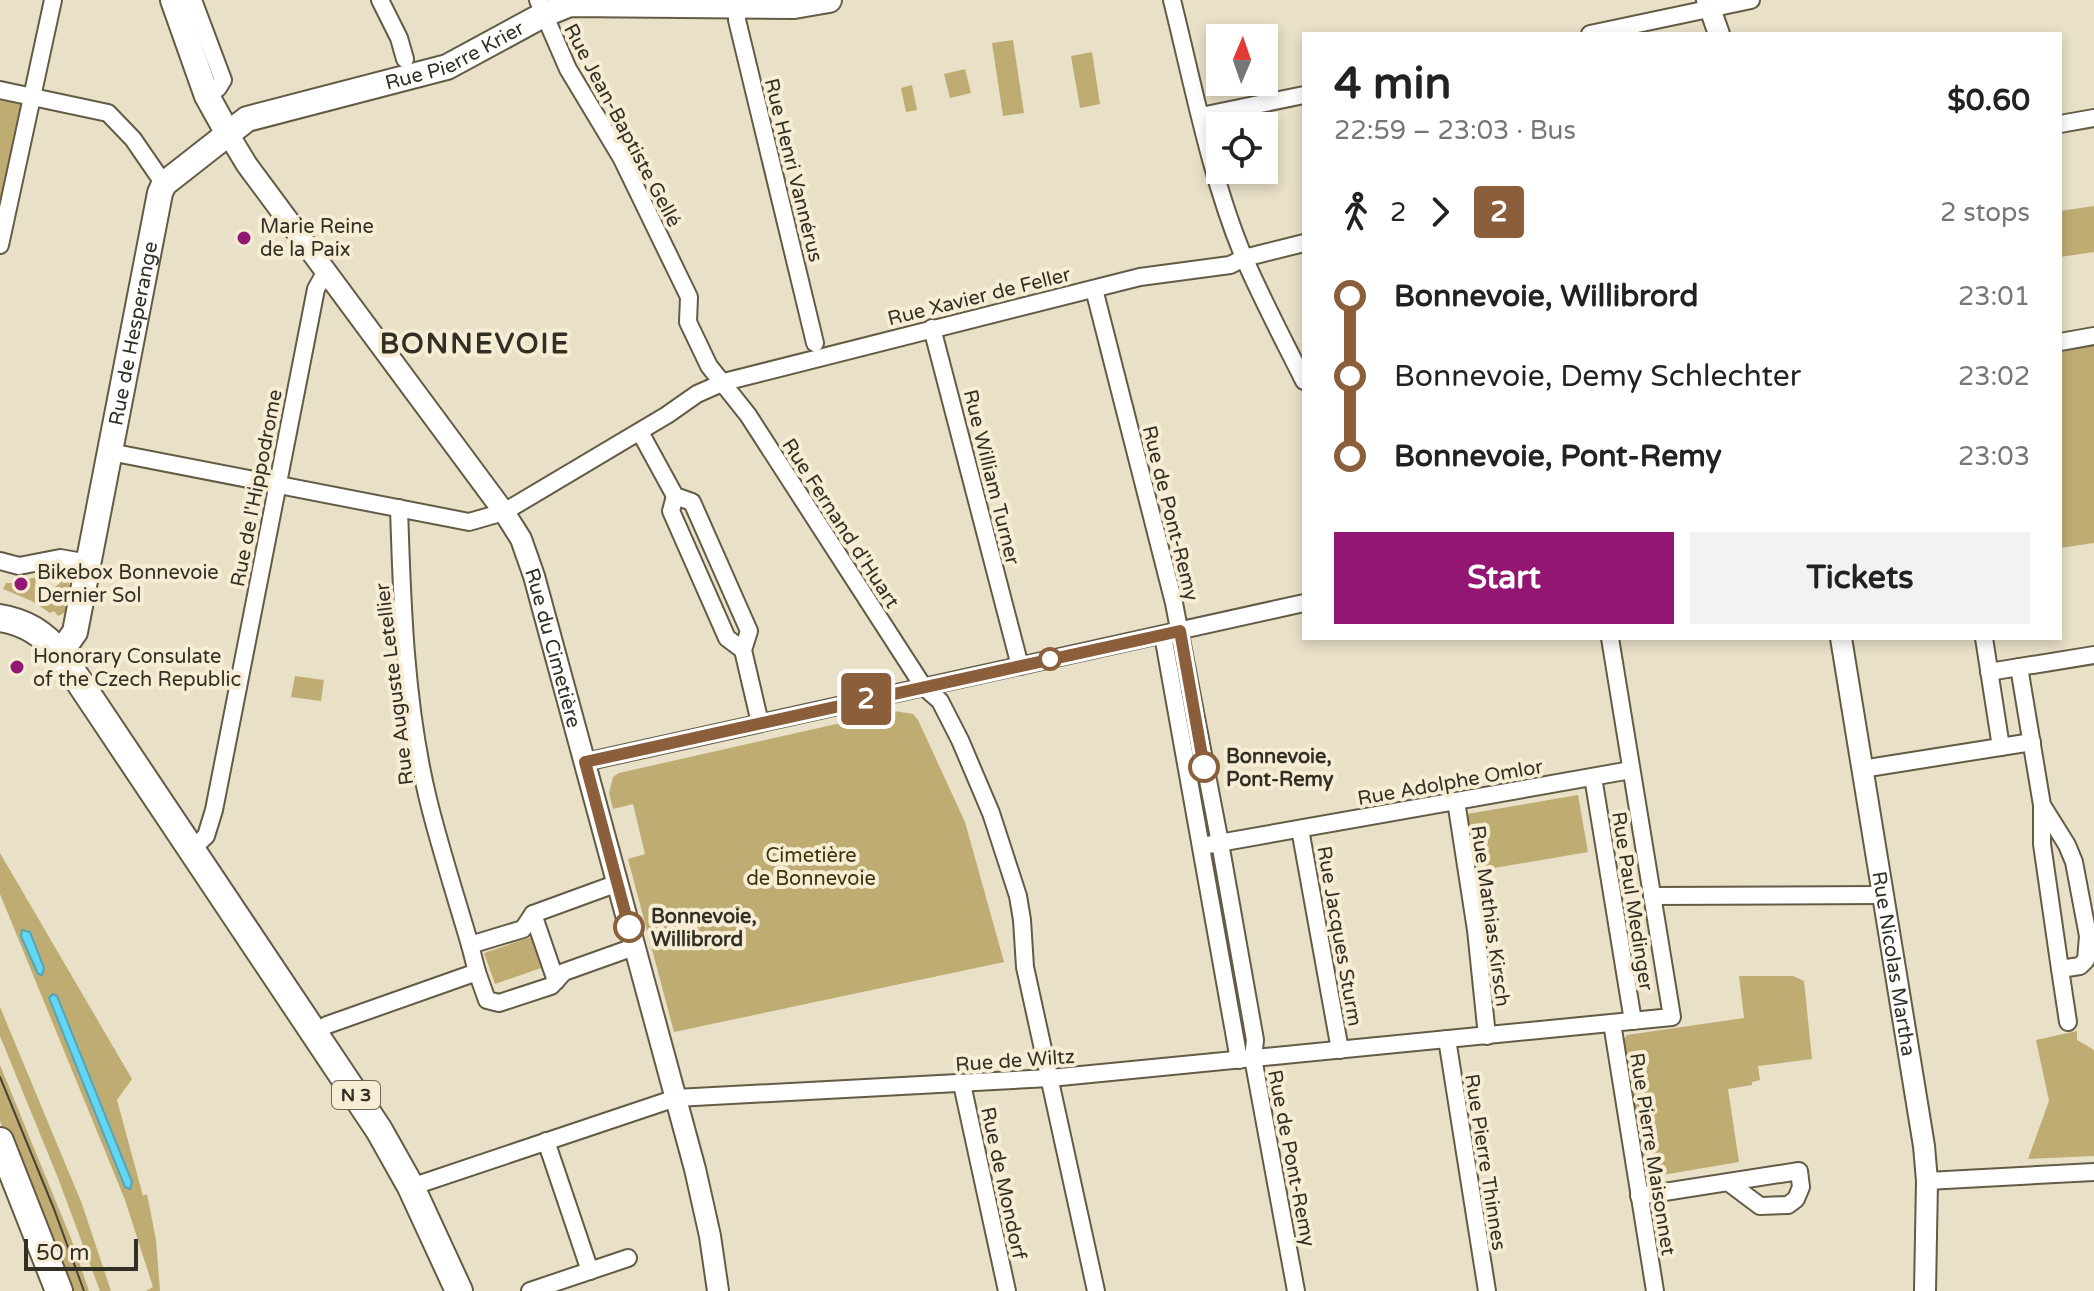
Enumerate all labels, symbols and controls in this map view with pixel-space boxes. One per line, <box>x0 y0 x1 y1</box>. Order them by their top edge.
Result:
street label: Rue Pierre Krier <box>383 16 529 96</box>
street label: Rue Jean-Baptiste Gellé <box>558 20 686 231</box>
north arrow <box>1206 24 1278 96</box>
map controls <box>1206 24 1278 184</box>
text: 4 min <box>1334 58 1451 111</box>
street label: Rue Henri Vannérus <box>759 76 827 264</box>
text: $0.60 <box>1947 82 2030 119</box>
button: locate <box>1206 112 1278 184</box>
text: 22:59 – 23:03 · Bus <box>1334 115 1576 146</box>
icon: walk <box>1334 190 1378 234</box>
icon: forward <box>1418 190 1462 234</box>
text: 2 <box>1490 195 1508 229</box>
text: 2 <box>1390 197 1406 228</box>
text: 2 stops <box>1940 197 2030 228</box>
place label: Marie Reine de la Paix <box>260 215 374 262</box>
marker: Marie Reine de la Paix <box>235 229 253 247</box>
street label: Rue de Hesperange <box>104 240 163 428</box>
street label: Rue Xavier de Feller <box>885 263 1074 331</box>
text: Bonnevoie, Willibrord <box>1394 278 1698 315</box>
text: 23:01 <box>1958 281 2030 312</box>
district label: BONNEVOIE <box>380 327 570 361</box>
text: Bonnevoie, Demy Schlechter <box>1394 358 1801 395</box>
text: 23:02 <box>1958 361 2030 392</box>
street label: Rue de l'Hippodrome <box>226 387 288 589</box>
street label: Rue William Turner <box>958 387 1024 568</box>
street label: Rue de Pont-Remy <box>1137 423 1203 604</box>
street label: Rue Fernand d'Huart <box>776 434 904 613</box>
text: Bonnevoie, Pont-Remy <box>1394 438 1722 475</box>
text: 23:03 <box>1958 441 2030 472</box>
button: Start <box>1334 532 1674 624</box>
button: Tickets <box>1690 532 2030 624</box>
place label: Bikebox Bonnevoie Dernier Sol <box>37 561 219 608</box>
street label: Rue du Cimetière <box>519 565 586 731</box>
marker: Bikebox Bonnevoie Dernier Sol <box>12 575 30 593</box>
street label: Rue Auguste Letellier <box>371 581 419 786</box>
place label: Honorary Consulate of the Czech Republic <box>33 645 241 692</box>
unlabelled marker <box>1039 648 1061 670</box>
marker: Honorary Consulate of the Czech Republic <box>8 658 26 676</box>
line badge: 2 <box>840 673 892 725</box>
text: 2 <box>857 682 875 716</box>
place label: Bonnevoie, Pont-Remy <box>1226 745 1334 792</box>
marker: Bonnevoie, Pont-Remy <box>1189 752 1219 782</box>
street label: Rue Adolphe Omlor <box>1356 755 1545 811</box>
street label: Rue Paul Medinger <box>1606 810 1658 993</box>
street label: Rue Mathias Kirsch <box>1465 824 1515 1008</box>
park label: Cimetière de Bonnevoie <box>746 844 876 891</box>
street label: Rue Jacques Sturm <box>1311 844 1367 1028</box>
street label: Rue Nicolas Martha <box>1866 870 1920 1058</box>
place label: Bonnevoie, Willibrord <box>651 905 757 952</box>
marker: Bonnevoie, Willibrord <box>614 912 644 942</box>
street label: Rue de Wiltz <box>955 1045 1076 1077</box>
street label: Rue Pierre Maisonnet <box>1624 1051 1680 1257</box>
street label: Rue de Pont-Remy <box>1262 1068 1320 1249</box>
street label: Rue Pierre Thinnes <box>1459 1072 1511 1252</box>
road number: N 3 <box>332 1081 380 1109</box>
street label: Rue de Mondorf <box>975 1105 1031 1262</box>
scale bar <box>24 1235 138 1271</box>
text: 50 m <box>36 1240 90 1266</box>

